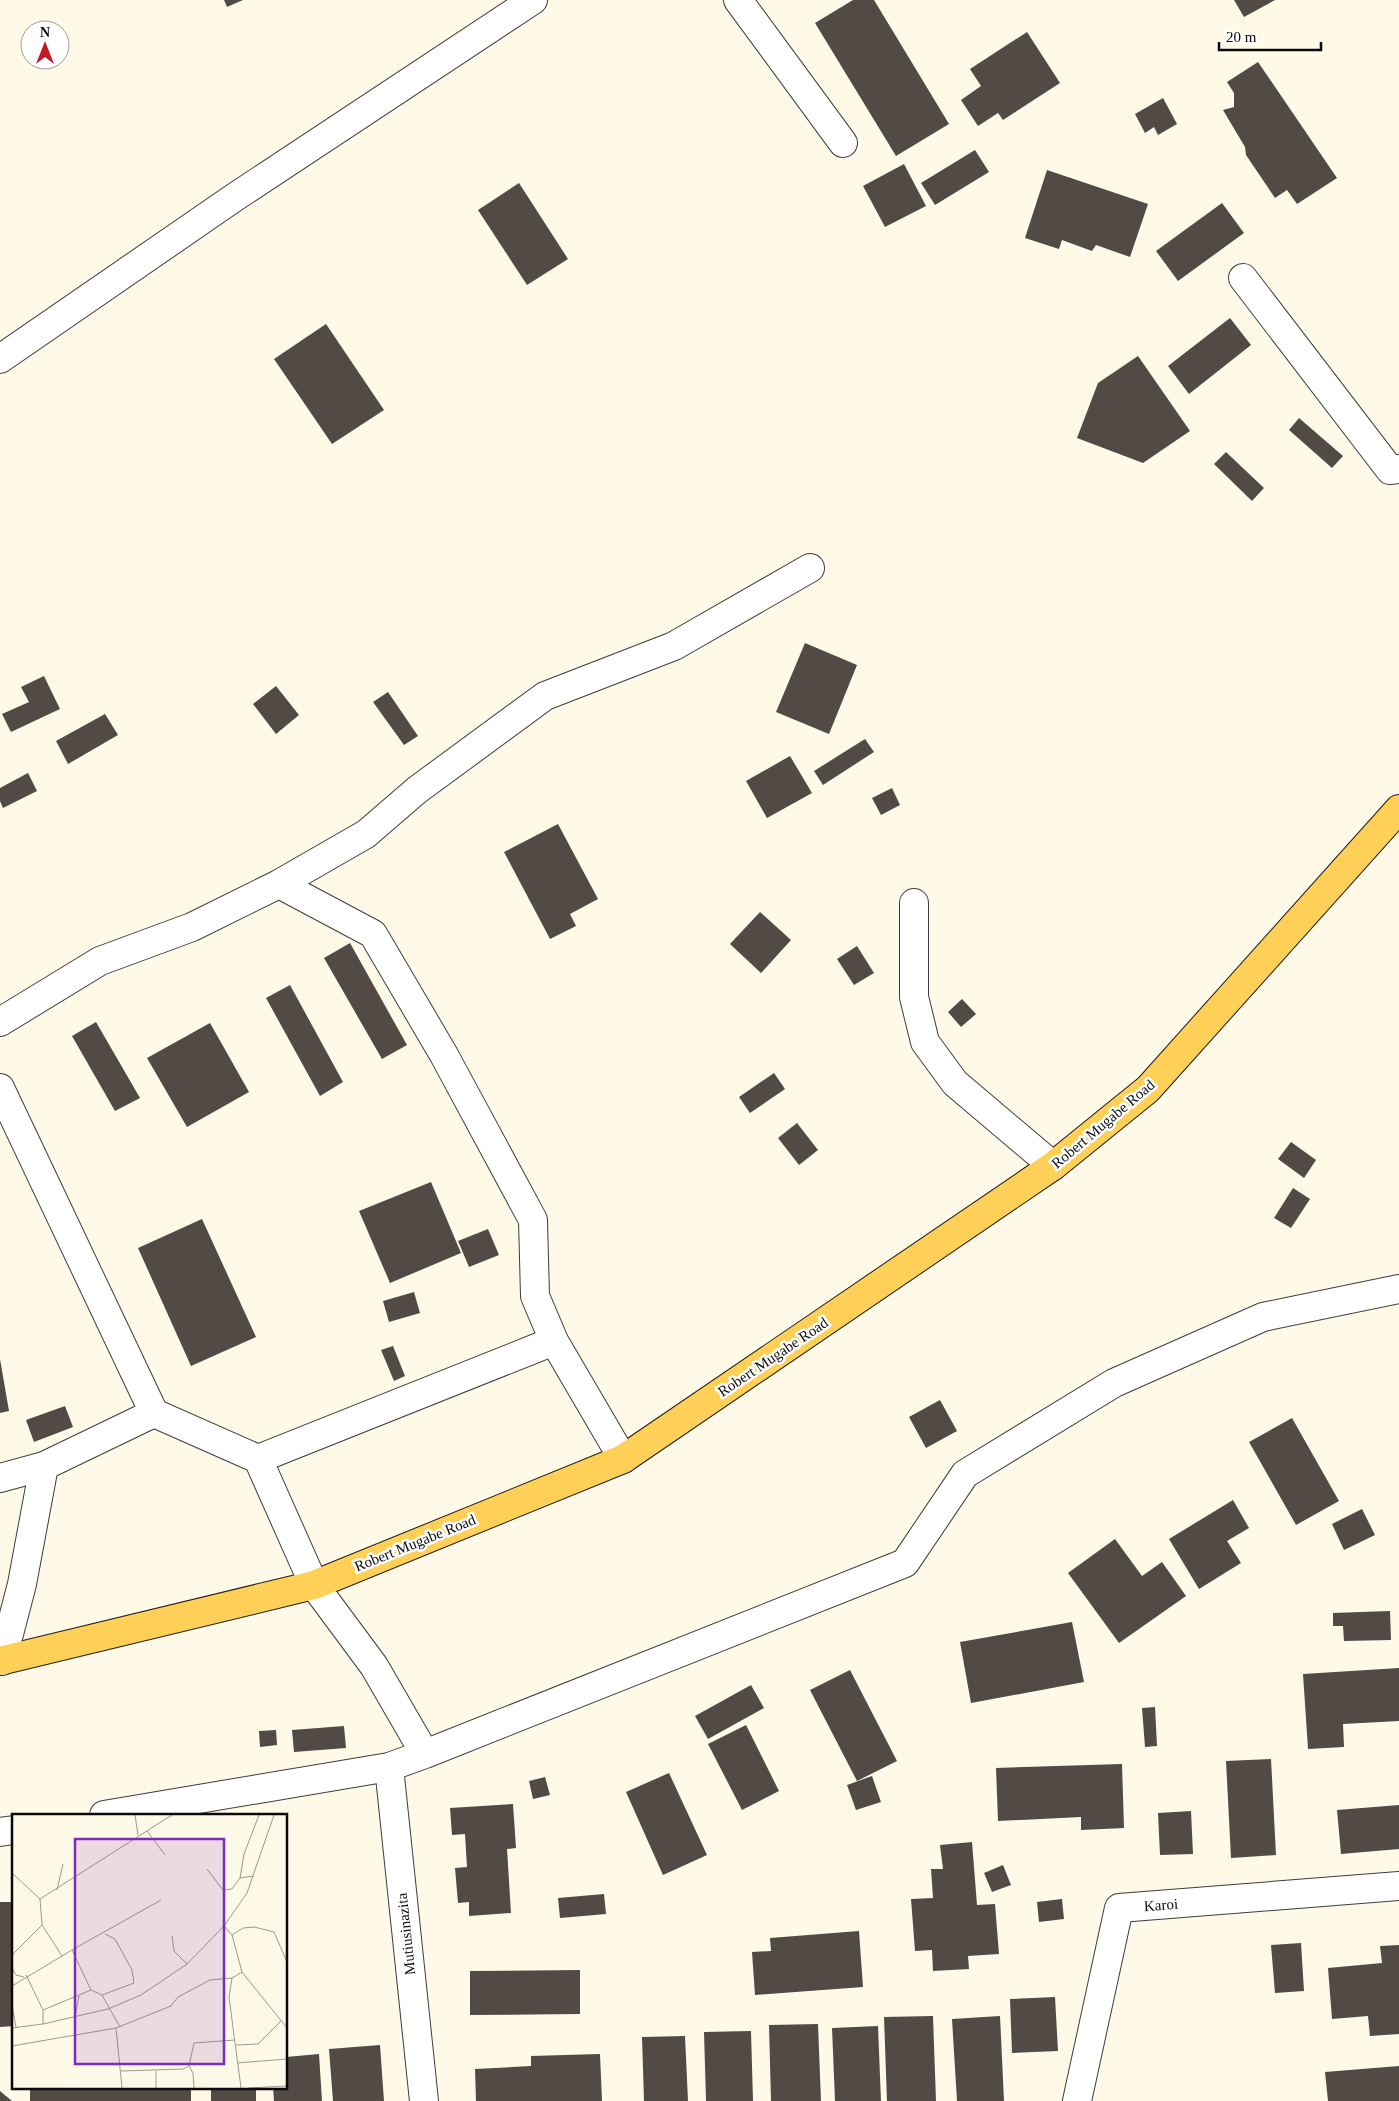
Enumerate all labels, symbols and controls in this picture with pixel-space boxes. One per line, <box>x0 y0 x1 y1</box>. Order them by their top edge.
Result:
north arrow <box>20 20 70 70</box>
scale bar <box>1219 20 1322 52</box>
text: N <box>40 25 50 40</box>
text: 20 m <box>1226 29 1257 45</box>
street label: Robert Mugabe Road <box>1048 1076 1158 1172</box>
street label: Robert Mugabe Road <box>715 1314 831 1400</box>
street label: Robert Mugabe Road <box>352 1511 478 1575</box>
inset map <box>12 1814 288 2088</box>
street label: Mutiusinazita <box>394 1892 418 1976</box>
street label: Karoi <box>1143 1896 1179 1914</box>

